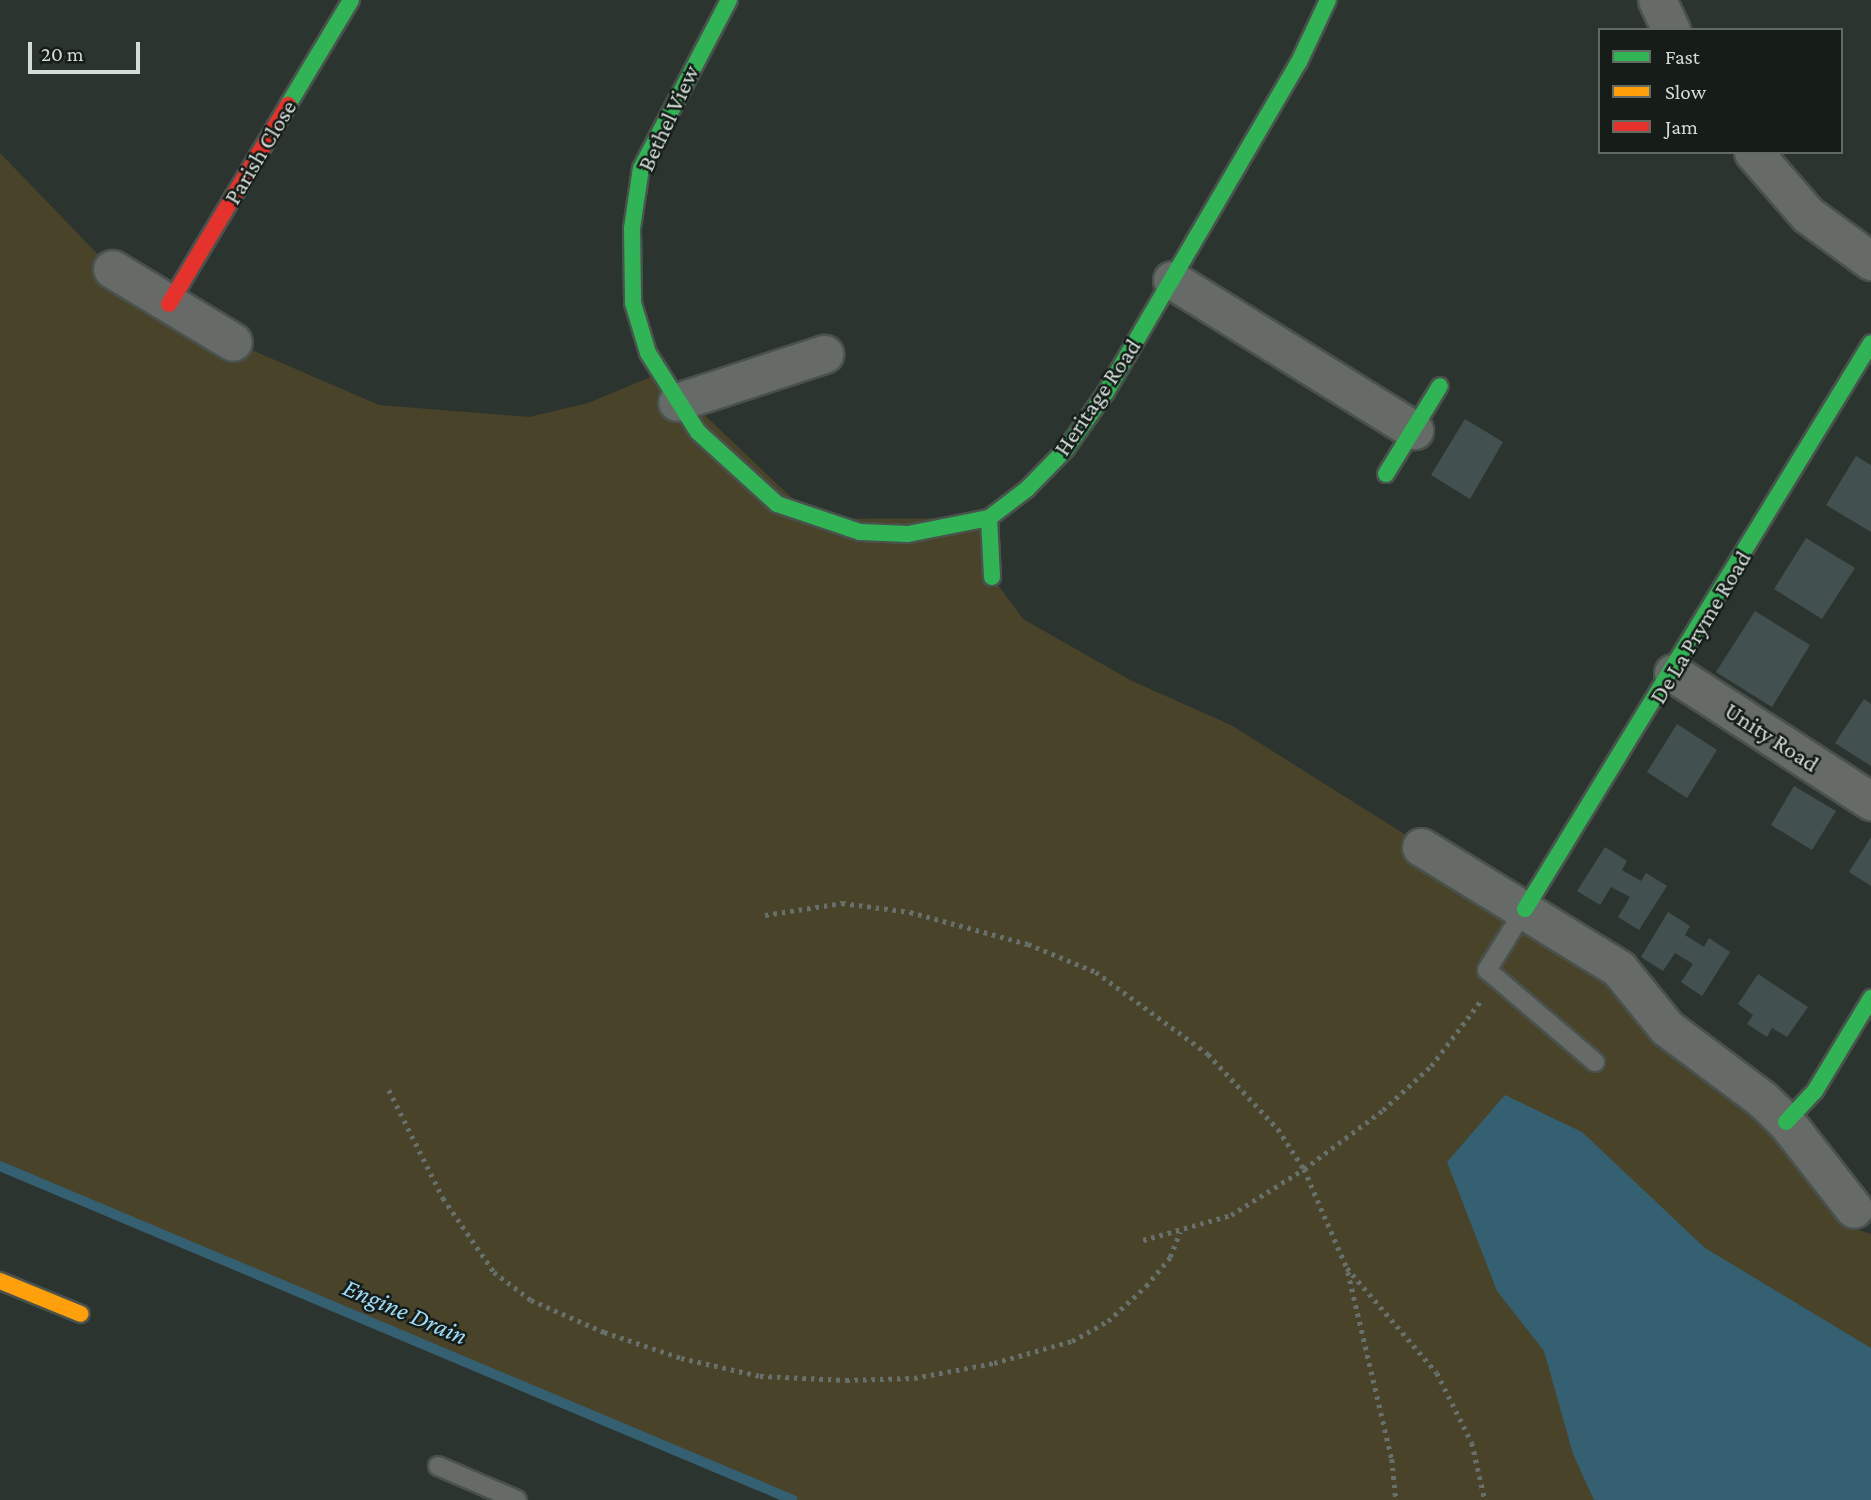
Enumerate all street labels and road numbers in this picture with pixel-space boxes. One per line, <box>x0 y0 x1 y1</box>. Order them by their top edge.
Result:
street label: Bethel View <box>631 60 705 176</box>
street label: Parish Close <box>218 95 302 209</box>
street label: Heritage Road <box>1047 333 1147 461</box>
street label: De La Pryme Road <box>1643 545 1757 709</box>
street label: Unity Road <box>1719 696 1825 778</box>

